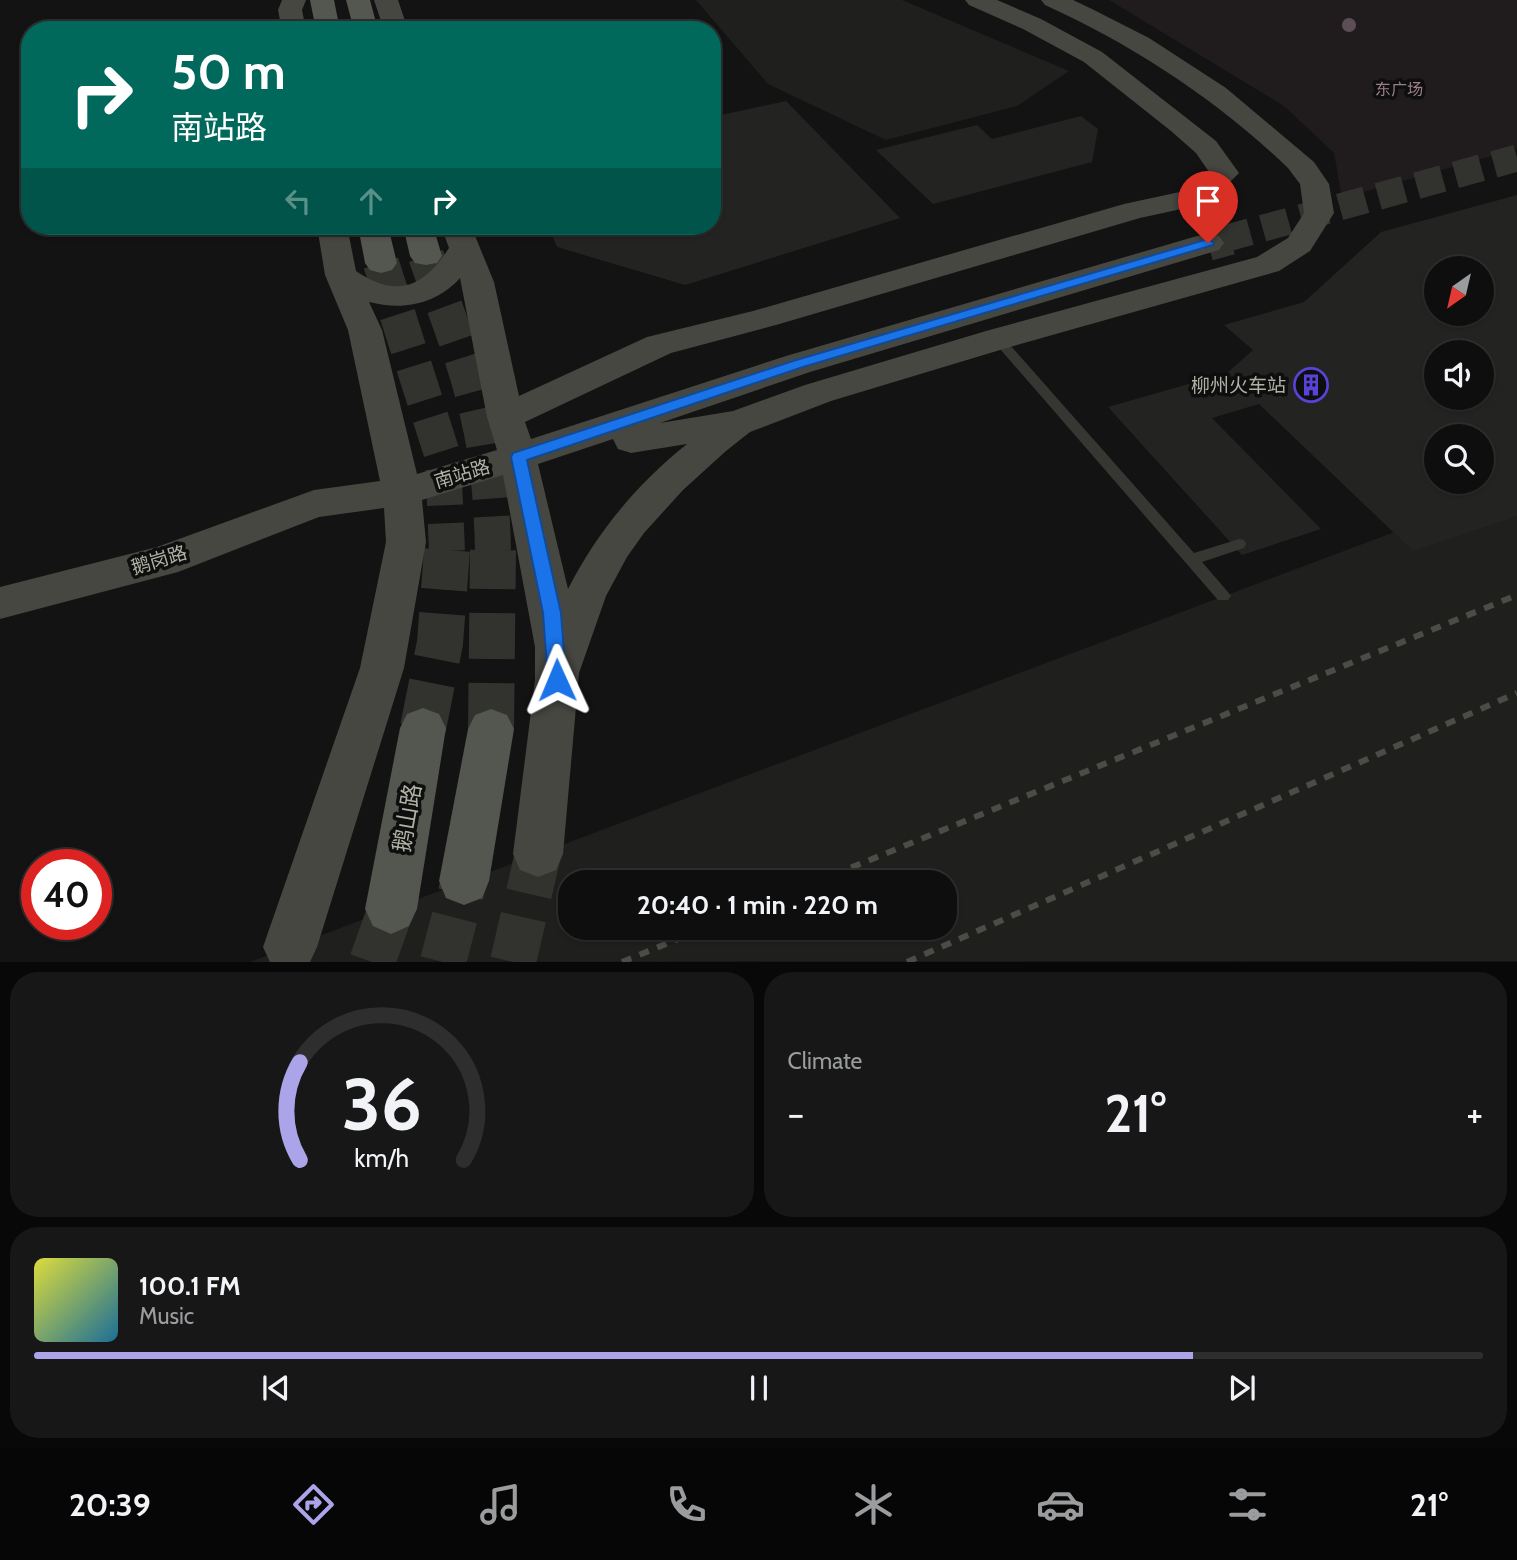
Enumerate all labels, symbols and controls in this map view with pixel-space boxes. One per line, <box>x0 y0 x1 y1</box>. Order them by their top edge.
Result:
text: 50 m <box>171 42 286 101</box>
icon: right <box>56 49 147 140</box>
park label: 东广场 <box>1375 80 1423 99</box>
text: 南站路 <box>171 108 267 147</box>
pin <box>1178 171 1238 243</box>
icon: left <box>279 182 317 220</box>
icon: ahead <box>352 182 390 220</box>
icon: right <box>425 182 463 220</box>
icon: arrive <box>1189 182 1227 220</box>
north arrow <box>1424 256 1494 326</box>
map controls <box>1424 256 1494 494</box>
button: sound <box>1424 340 1494 410</box>
building icon: 柳州火车站 <box>1292 366 1330 404</box>
place label: 柳州火车站 <box>1191 374 1286 397</box>
button: search <box>1424 424 1494 494</box>
street label: 南站路 <box>431 455 493 493</box>
street label: 鹅岗路 <box>128 541 190 579</box>
position arrow <box>520 643 594 717</box>
street label: 鹅山路 <box>387 782 427 854</box>
speed limit sign: 40 <box>21 849 112 940</box>
text: 20:40 · 1 min · 220 m <box>637 889 878 921</box>
text: Climate <box>788 1047 862 1075</box>
text: 36 <box>342 1061 422 1149</box>
text: 21° <box>1104 1082 1166 1145</box>
text: − <box>788 1090 804 1137</box>
text: + <box>1466 1090 1483 1137</box>
text: km/h <box>354 1143 409 1173</box>
text: 100.1 FM <box>139 1270 241 1302</box>
text: Music <box>139 1302 194 1330</box>
icon: previous <box>257 1369 295 1407</box>
icon: pause <box>740 1369 778 1407</box>
icon: next <box>1223 1369 1261 1407</box>
icon: directions <box>289 1480 338 1529</box>
icon: music <box>476 1480 525 1529</box>
icon: phone <box>662 1480 711 1529</box>
icon: climate <box>849 1480 898 1529</box>
icon: car <box>1036 1480 1085 1529</box>
icon: filters <box>1223 1480 1272 1529</box>
text: 20:39 <box>69 1485 151 1524</box>
text: 21° <box>1410 1485 1448 1524</box>

